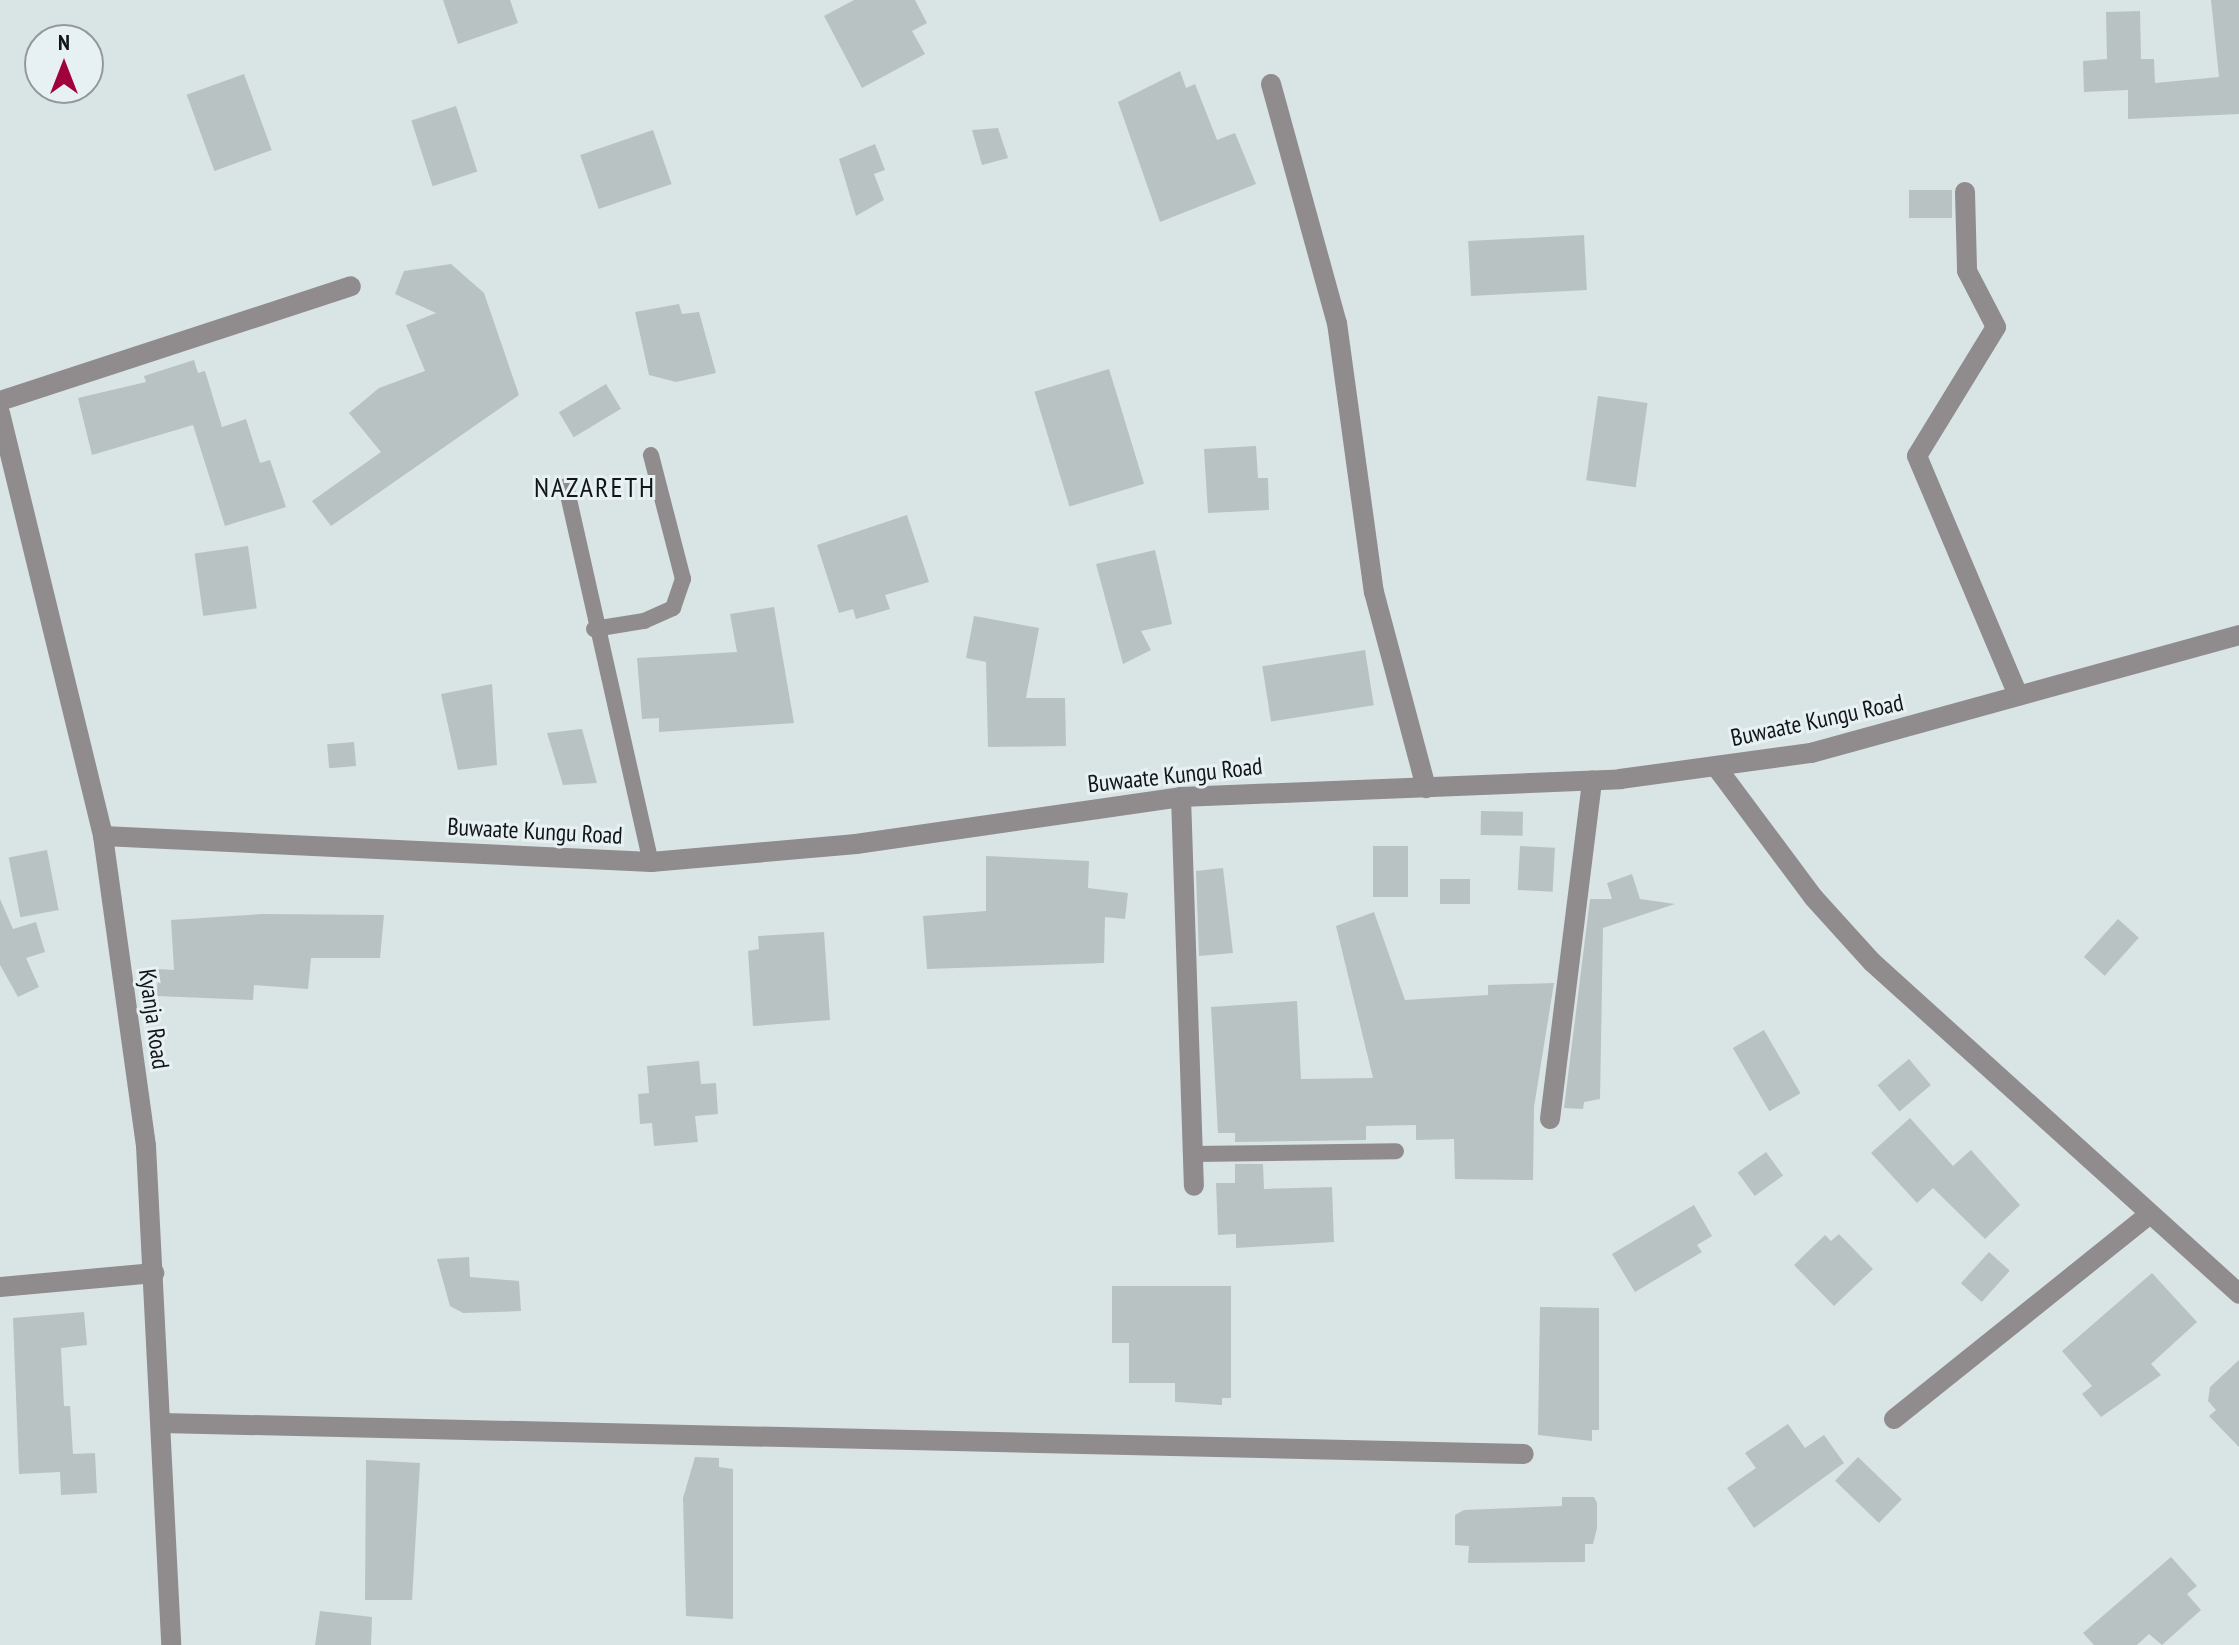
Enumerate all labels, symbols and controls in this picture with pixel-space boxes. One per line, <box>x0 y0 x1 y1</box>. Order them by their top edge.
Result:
north arrow <box>24 24 104 104</box>
text: N <box>58 28 70 56</box>
district label: NAZARETH <box>534 470 656 504</box>
street label: Buwaate Kungu Road <box>1728 688 1906 752</box>
street label: Buwaate Kungu Road <box>1086 752 1264 798</box>
street label: Buwaate Kungu Road <box>447 812 623 850</box>
street label: Kyanja Road <box>133 967 175 1071</box>

